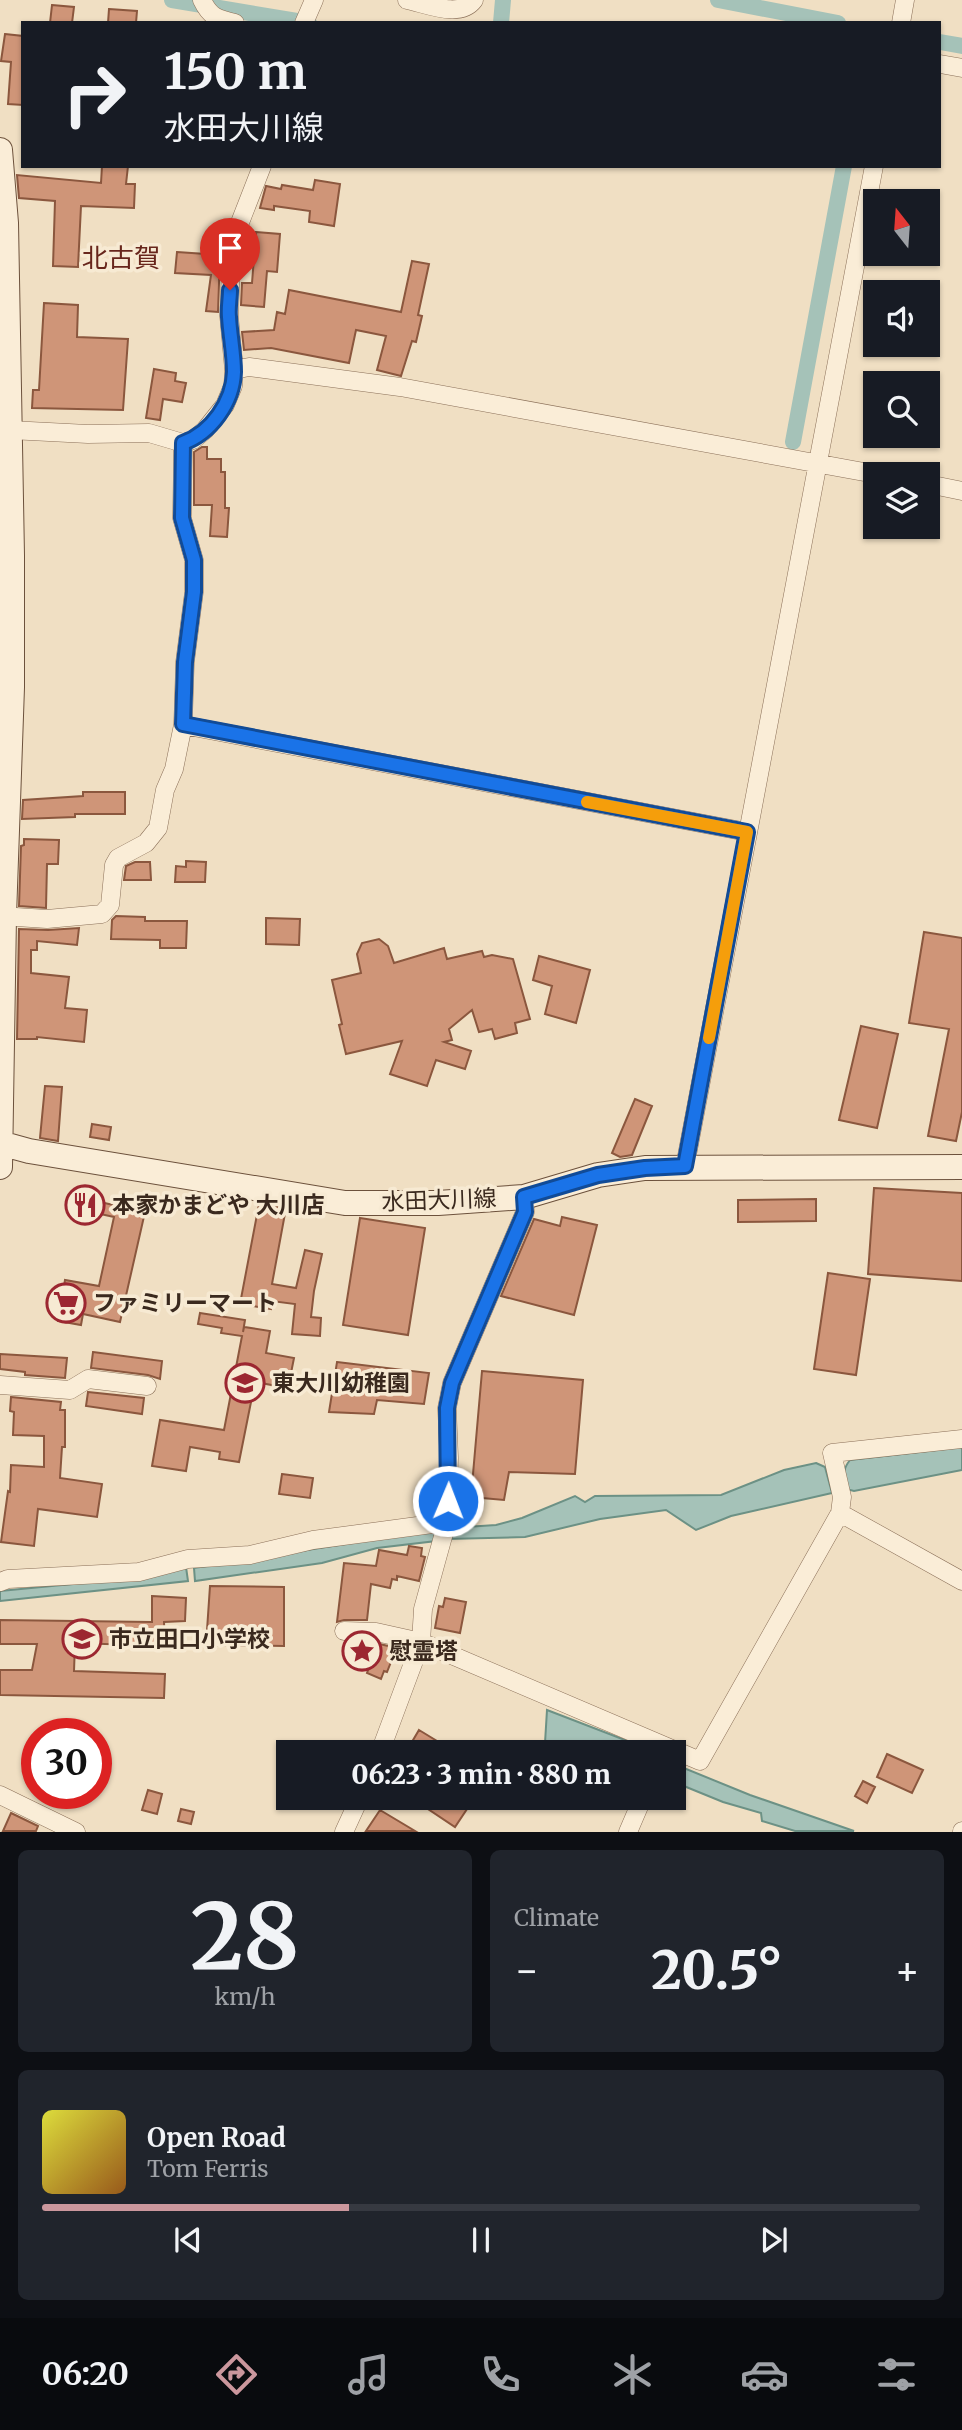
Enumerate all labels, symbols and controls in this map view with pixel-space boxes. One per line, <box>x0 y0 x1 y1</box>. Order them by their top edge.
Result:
text: 150 m <box>164 41 307 102</box>
icon: right <box>49 49 140 140</box>
text: 水田大川線 <box>164 108 324 148</box>
north arrow <box>863 189 940 266</box>
map controls <box>863 189 940 539</box>
pin <box>200 218 260 290</box>
icon: arrive <box>211 229 249 267</box>
district label: 北古賀 <box>82 241 160 274</box>
button: sound <box>863 280 940 357</box>
button: search <box>863 371 940 448</box>
button: layers <box>863 462 940 539</box>
street label: 水田大川線 <box>381 1183 497 1216</box>
restaurant icon: 本家かまどや 大川店 <box>64 1184 106 1226</box>
place label: 本家かまどや 大川店 <box>112 1190 324 1219</box>
supermarket icon: ファミリーマート <box>45 1282 87 1324</box>
place label: ファミリーマート <box>93 1288 277 1317</box>
school or university icon: 東大川幼稚園 <box>224 1362 266 1404</box>
place label: 東大川幼稚園 <box>272 1368 410 1397</box>
position arrow <box>411 1464 485 1538</box>
school or university icon: 市立田口小学校 <box>61 1618 103 1660</box>
place label: 市立田口小学校 <box>109 1624 270 1653</box>
place icon: 慰霊塔 <box>341 1630 383 1672</box>
place label: 慰霊塔 <box>389 1636 458 1665</box>
speed limit sign: 30 <box>21 1718 112 1809</box>
text: 06:23 · 3 min · 880 m <box>351 1758 611 1791</box>
text: 28 <box>190 1879 300 1994</box>
text: Climate <box>514 1903 599 1932</box>
text: 20.5° <box>651 1938 783 2003</box>
text: − <box>514 1947 539 1994</box>
text: + <box>895 1947 920 1994</box>
text: km/h <box>215 1982 275 2011</box>
text: Open Road <box>147 2121 286 2154</box>
text: Tom Ferris <box>147 2154 269 2183</box>
icon: previous <box>169 2221 207 2259</box>
icon: pause <box>462 2221 500 2259</box>
icon: next <box>755 2221 793 2259</box>
icon: directions <box>212 2350 261 2399</box>
icon: music <box>344 2350 393 2399</box>
icon: phone <box>476 2350 525 2399</box>
icon: climate <box>608 2350 657 2399</box>
icon: car <box>740 2350 789 2399</box>
icon: filters <box>872 2350 921 2399</box>
text: 06:20 <box>41 2354 129 2394</box>

